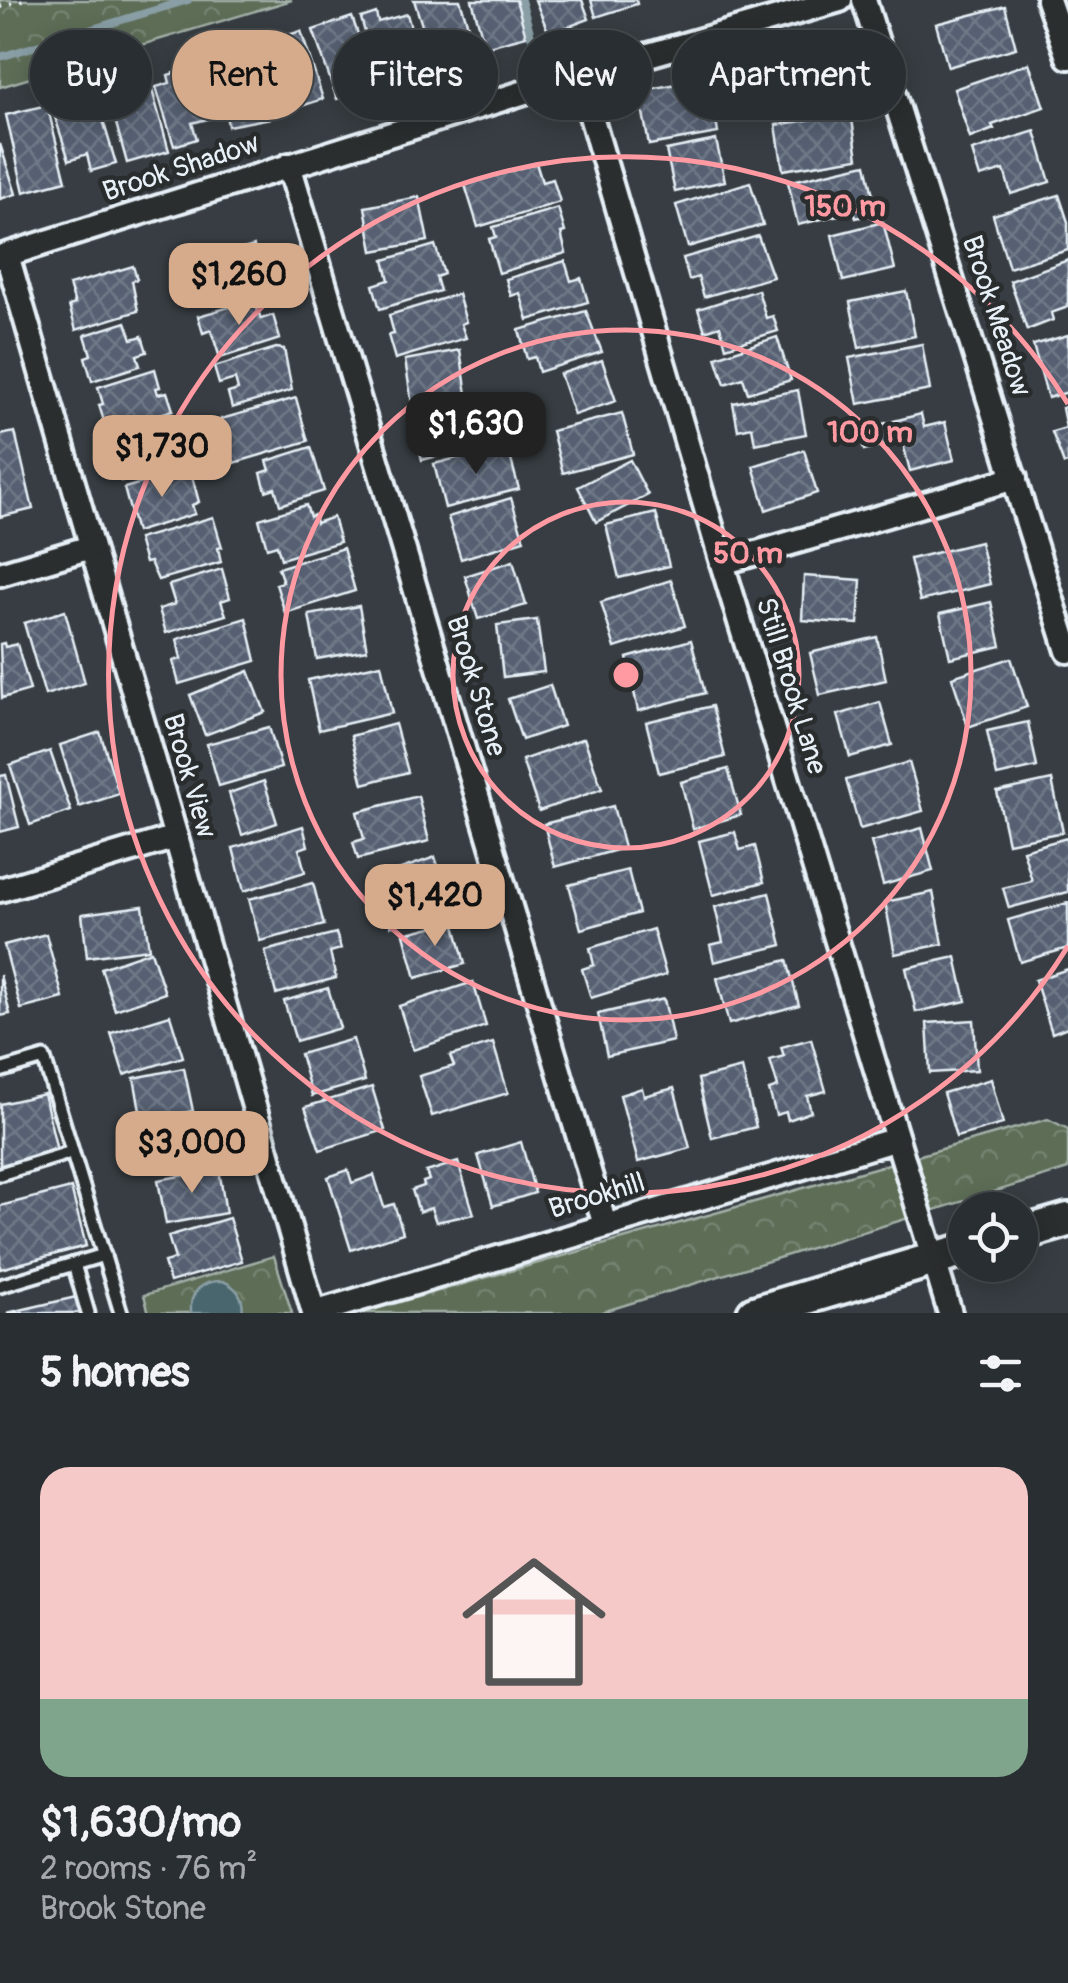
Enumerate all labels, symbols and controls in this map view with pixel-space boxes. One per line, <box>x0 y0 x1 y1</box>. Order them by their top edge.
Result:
chip: Buy <box>30 30 152 120</box>
chip: Rent <box>172 30 313 120</box>
chip: Filters <box>333 30 498 120</box>
chip: New <box>518 30 652 120</box>
chip: Apartment <box>672 30 906 120</box>
street label: Brook Shadow <box>98 126 264 210</box>
text: 150 m <box>804 188 886 225</box>
street label: Brook Meadow <box>954 231 1038 401</box>
pin: $1,260 <box>158 243 320 328</box>
text: $1,260 <box>191 255 287 295</box>
pin: $1,630 <box>395 392 557 477</box>
text: $1,630 <box>428 404 524 444</box>
text: 100 m <box>827 414 913 451</box>
pin: $1,730 <box>81 415 243 500</box>
text: $1,730 <box>115 427 209 467</box>
text: 50 m <box>713 535 783 572</box>
street label: Still Brook Lane <box>748 594 835 779</box>
street label: Brook Stone <box>438 611 514 761</box>
centre of rings <box>608 657 644 693</box>
street label: Brook View <box>155 710 223 842</box>
pin: $1,420 <box>354 864 516 949</box>
text: $1,420 <box>387 876 483 916</box>
pin: $3,000 <box>111 1111 273 1196</box>
text: $3,000 <box>138 1123 246 1163</box>
street label: Brookhill <box>545 1165 649 1227</box>
map controls <box>948 1192 1038 1282</box>
button: locate <box>948 1192 1038 1282</box>
icon: filters <box>973 1346 1028 1401</box>
text: 5 homes <box>40 1347 190 1399</box>
icon: home <box>444 1532 624 1712</box>
text: $1,630/mo <box>40 1797 241 1849</box>
text: 2 rooms · 76 m² <box>40 1849 257 1889</box>
text: Brook Stone <box>40 1889 206 1929</box>

